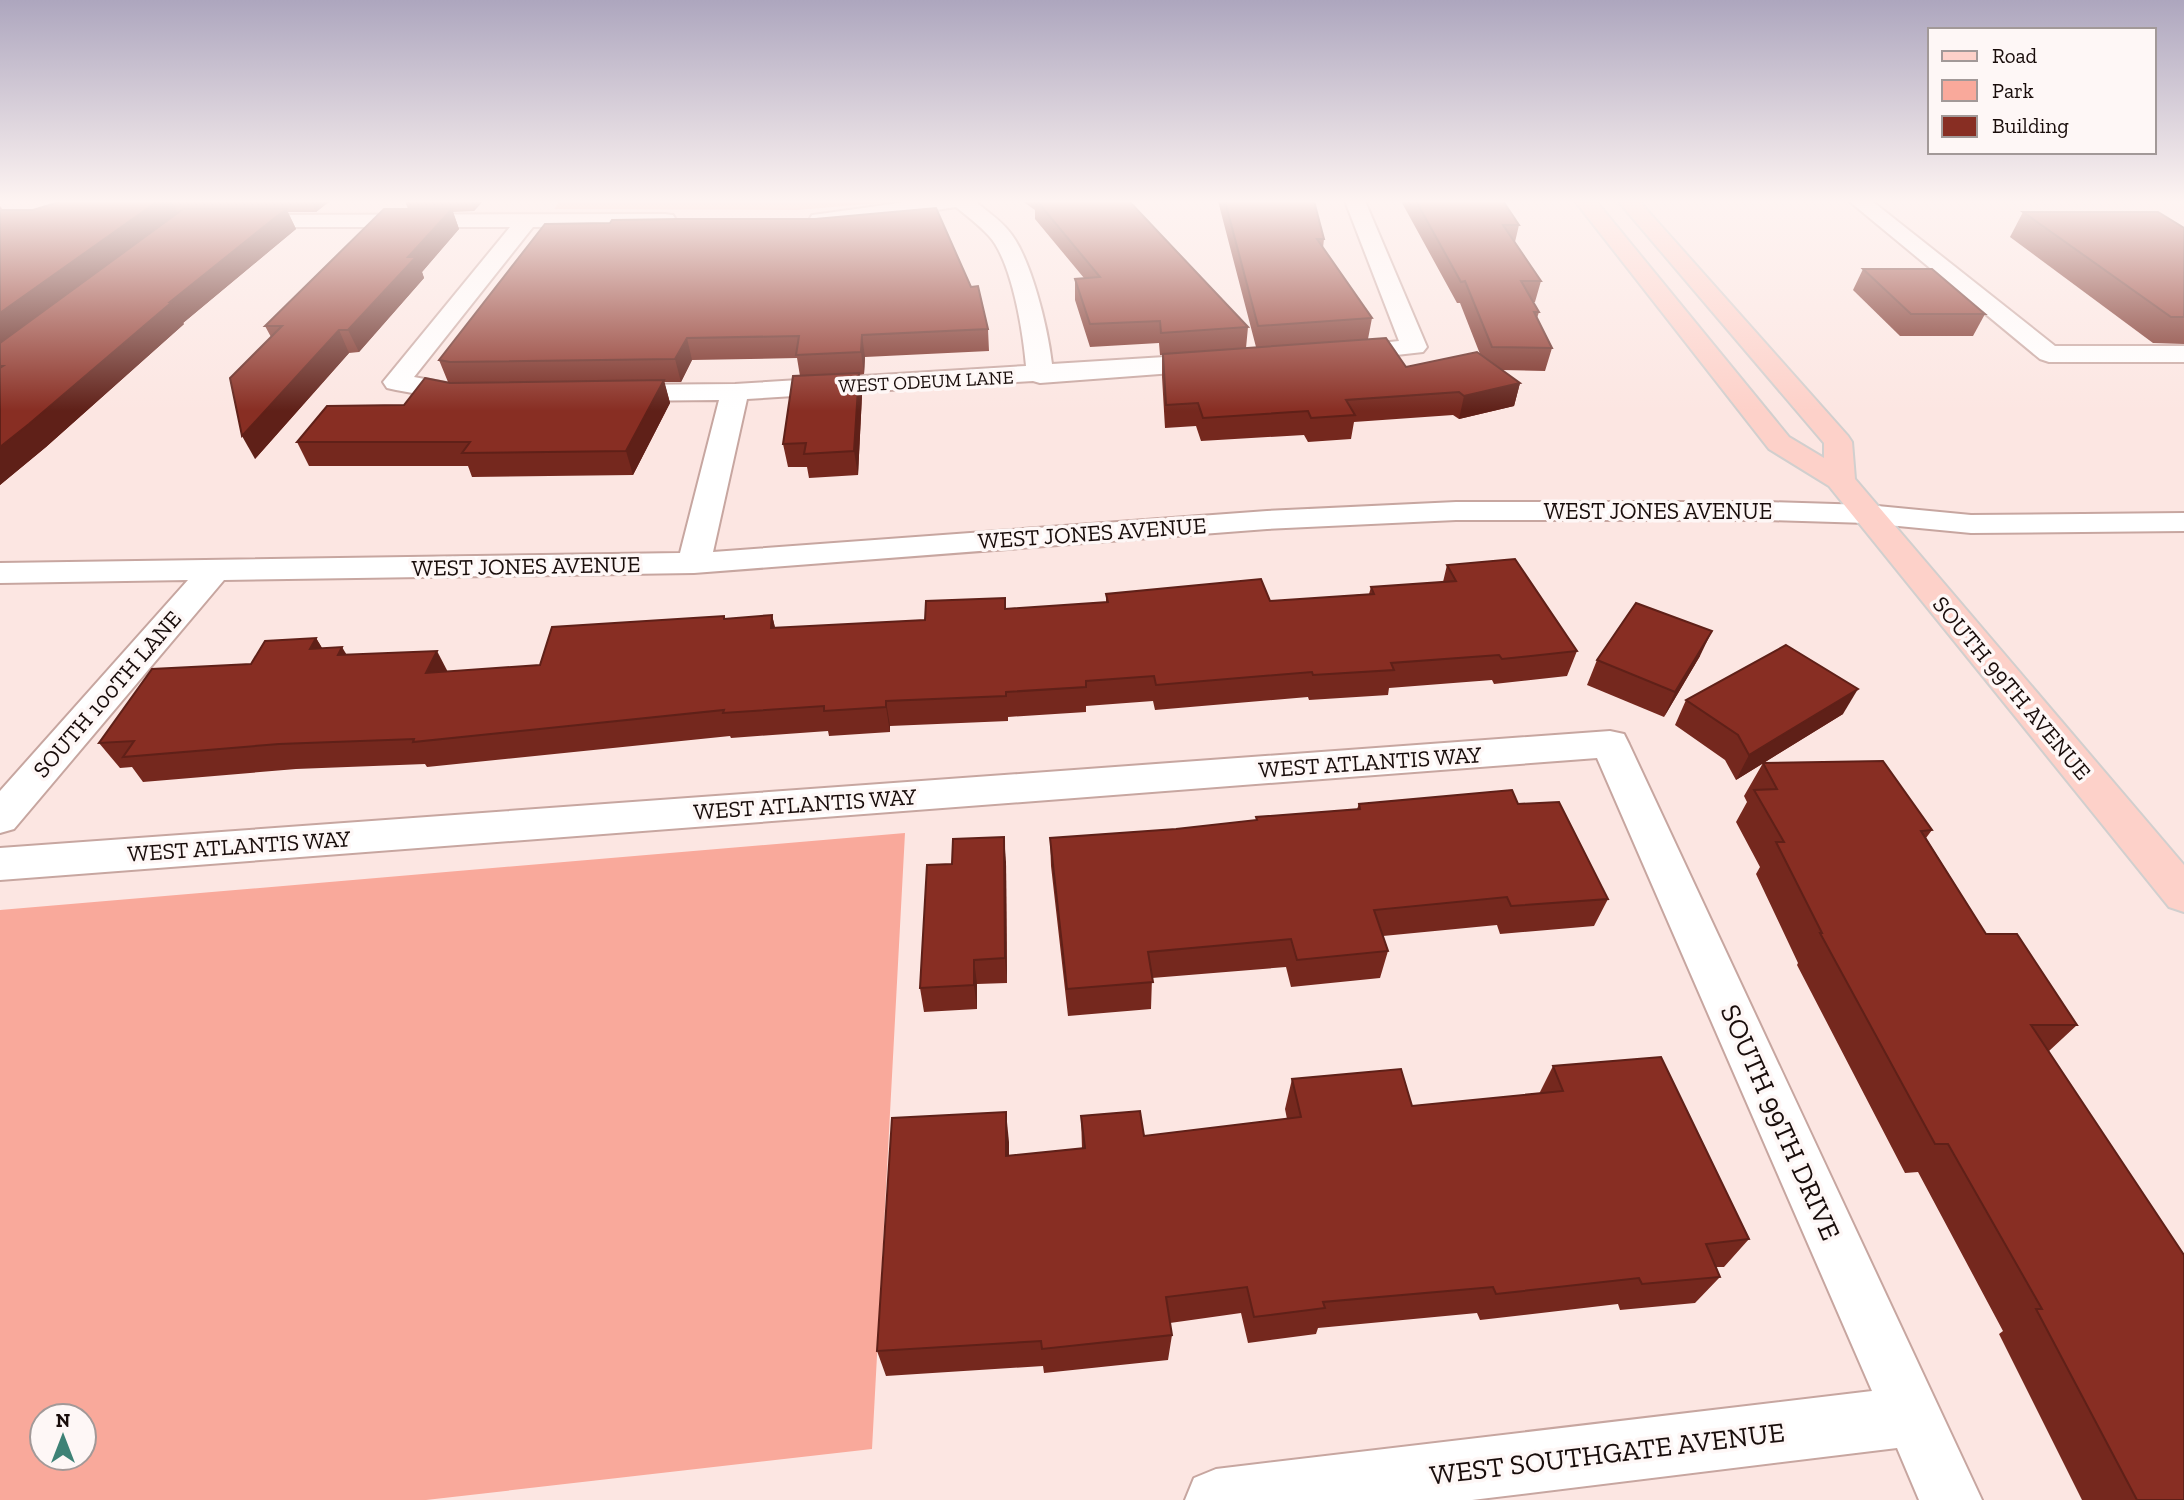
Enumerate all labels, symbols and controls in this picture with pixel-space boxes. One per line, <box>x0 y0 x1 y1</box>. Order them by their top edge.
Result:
legend <box>1928 28 2156 154</box>
text: Road <box>1992 43 2038 68</box>
text: Park <box>1992 78 2034 103</box>
text: Building <box>1992 113 2069 138</box>
street label: WEST ODEUM LANE <box>838 365 1014 398</box>
street label: WEST JONES AVENUE <box>1544 497 1772 525</box>
street label: WEST JONES AVENUE <box>977 511 1207 555</box>
street label: WEST JONES AVENUE <box>411 550 641 582</box>
street label: SOUTH 99TH AVENUE <box>1927 590 2097 786</box>
street label: SOUTH 100TH LANE <box>27 605 187 783</box>
street label: WEST ATLANTIS WAY <box>1257 740 1483 784</box>
street label: WEST ATLANTIS WAY <box>692 782 918 826</box>
street label: WEST ATLANTIS WAY <box>126 824 352 868</box>
street label: SOUTH 99TH DRIVE <box>1714 999 1847 1245</box>
north arrow <box>28 1402 98 1472</box>
text: N <box>56 1409 70 1432</box>
street label: WEST SOUTHGATE AVENUE <box>1428 1415 1786 1492</box>

